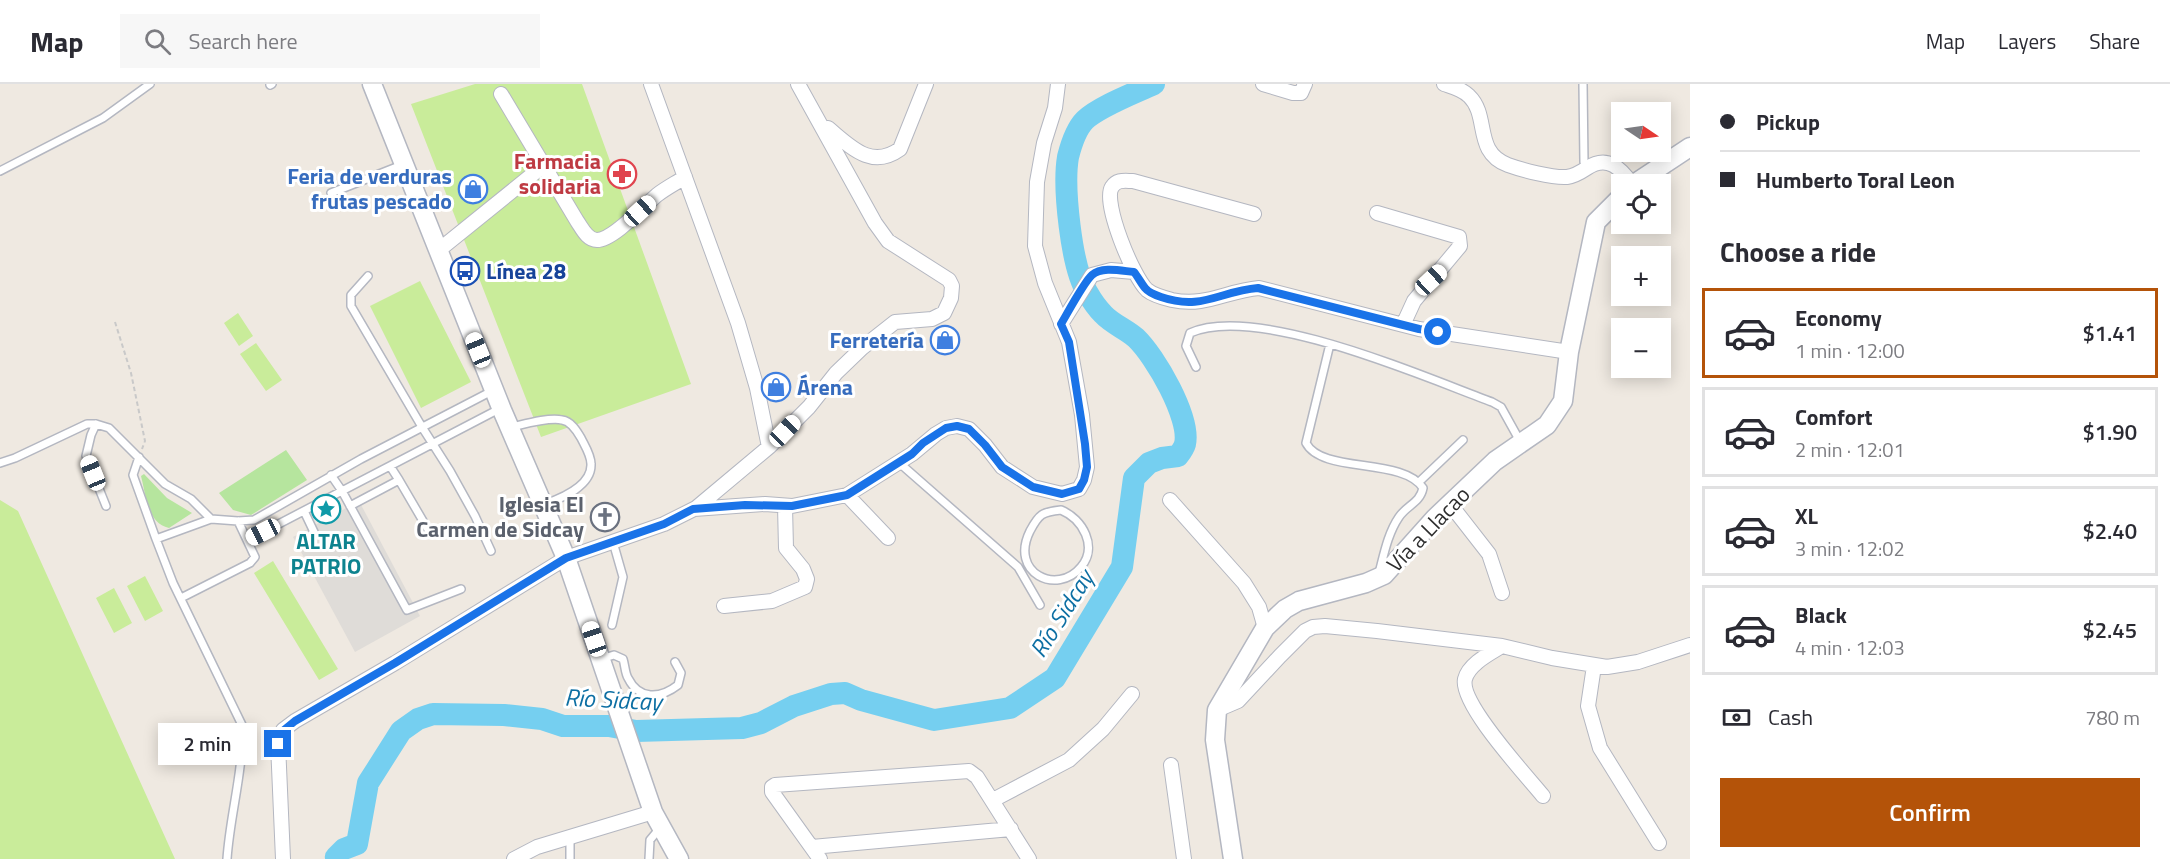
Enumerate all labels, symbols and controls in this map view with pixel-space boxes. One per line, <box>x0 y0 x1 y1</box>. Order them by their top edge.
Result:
search box <box>120 14 540 68</box>
text: Map <box>30 20 84 63</box>
text: Search here <box>189 24 298 58</box>
icon: search <box>141 25 174 58</box>
text: Map <box>1926 25 1965 57</box>
text: Layers <box>1998 25 2056 57</box>
text: Share <box>2089 25 2140 57</box>
north arrow <box>1611 102 1671 162</box>
map controls <box>1611 102 1671 378</box>
text: Pickup <box>1756 105 1820 139</box>
place label: Farmacia solidaria <box>514 144 601 203</box>
pharmacy icon: Farmacia solidaria <box>606 158 638 190</box>
place label: Feria de verduras frutas pescado <box>287 159 452 218</box>
text: Humberto Toral Leon <box>1756 163 1955 197</box>
shop icon: Feria de verduras frutas pescado <box>457 173 489 205</box>
button: locate <box>1611 174 1671 234</box>
car <box>621 192 659 230</box>
text: Choose a ride <box>1720 231 1876 272</box>
button: + <box>1611 246 1671 306</box>
place label: Línea 28 <box>486 254 566 288</box>
bus stop icon: Línea 28 <box>449 255 481 287</box>
car <box>1412 261 1450 299</box>
text: Economy <box>1795 301 1882 335</box>
icon: car <box>1723 306 1777 360</box>
text: $1.41 <box>2082 316 2137 350</box>
route start <box>1424 318 1451 345</box>
button: − <box>1611 318 1671 378</box>
place label: Ferretería <box>830 323 924 357</box>
shop icon: Ferretería <box>929 324 961 356</box>
car <box>463 330 493 370</box>
text: 1 min · 12:00 <box>1795 335 1905 366</box>
place label: Árena <box>797 370 853 404</box>
shop icon: Árena <box>760 371 792 403</box>
text: Comfort <box>1795 400 1873 434</box>
icon: car <box>1723 405 1777 459</box>
car <box>766 412 804 450</box>
text: $1.90 <box>2082 415 2137 449</box>
text: 2 min · 12:01 <box>1795 434 1905 465</box>
car <box>78 453 108 493</box>
street label: Vía a Llacao <box>1378 478 1478 580</box>
place label: Iglesia El Carmen de Sidcay <box>416 487 584 546</box>
place icon: ALTAR PATRIO <box>310 493 342 525</box>
text: XL <box>1795 499 1818 533</box>
church icon: Iglesia El Carmen de Sidcay <box>589 501 621 533</box>
icon: car <box>1723 504 1777 558</box>
text: $2.40 <box>2082 514 2137 548</box>
car <box>243 516 283 548</box>
place label: ALTAR PATRIO <box>291 524 361 583</box>
text: 3 min · 12:02 <box>1795 533 1905 564</box>
water label: Río Sidcay <box>1020 560 1104 664</box>
text: Black <box>1795 598 1847 632</box>
icon: car <box>1723 603 1777 657</box>
text: $2.45 <box>2082 613 2137 647</box>
car <box>580 619 608 659</box>
text: 4 min · 12:03 <box>1795 632 1905 663</box>
water label: Río Sidcay <box>564 678 666 720</box>
text: Cash <box>1768 700 1813 734</box>
icon: cash <box>1720 701 1753 734</box>
text: 780 m <box>2085 702 2140 733</box>
callout: 2 min <box>158 723 257 765</box>
text: 2 min <box>183 728 232 759</box>
route end <box>264 730 291 757</box>
button: Confirm <box>1720 778 2140 847</box>

